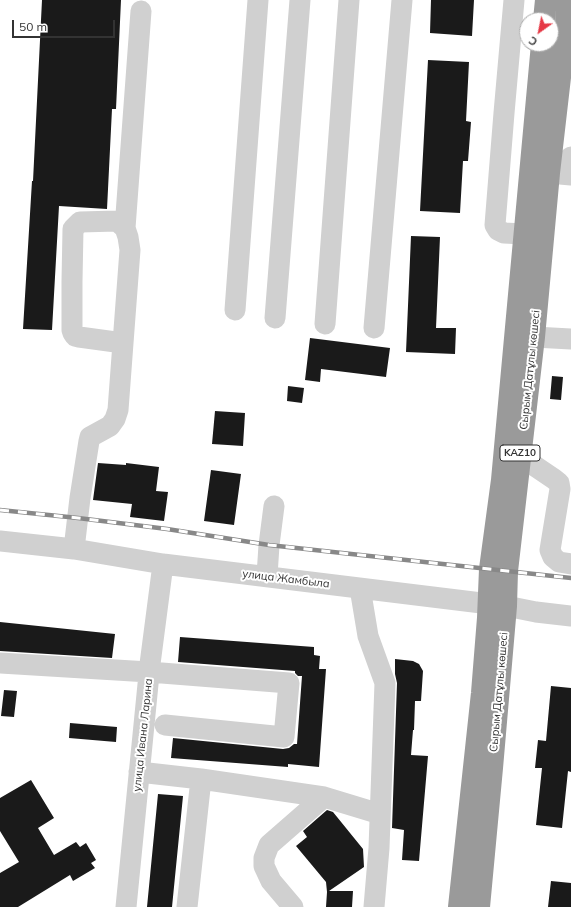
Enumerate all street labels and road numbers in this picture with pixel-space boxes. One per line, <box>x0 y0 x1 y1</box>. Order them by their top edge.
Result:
street label: Сырым Датұлы көшесі <box>517 310 543 430</box>
road number: KAZ10 <box>500 445 540 461</box>
street label: улица Жамбыла <box>242 567 330 591</box>
street label: Сырым Датұлы көшесі <box>487 632 511 752</box>
street label: улица Ивана Ларина <box>130 678 156 792</box>

